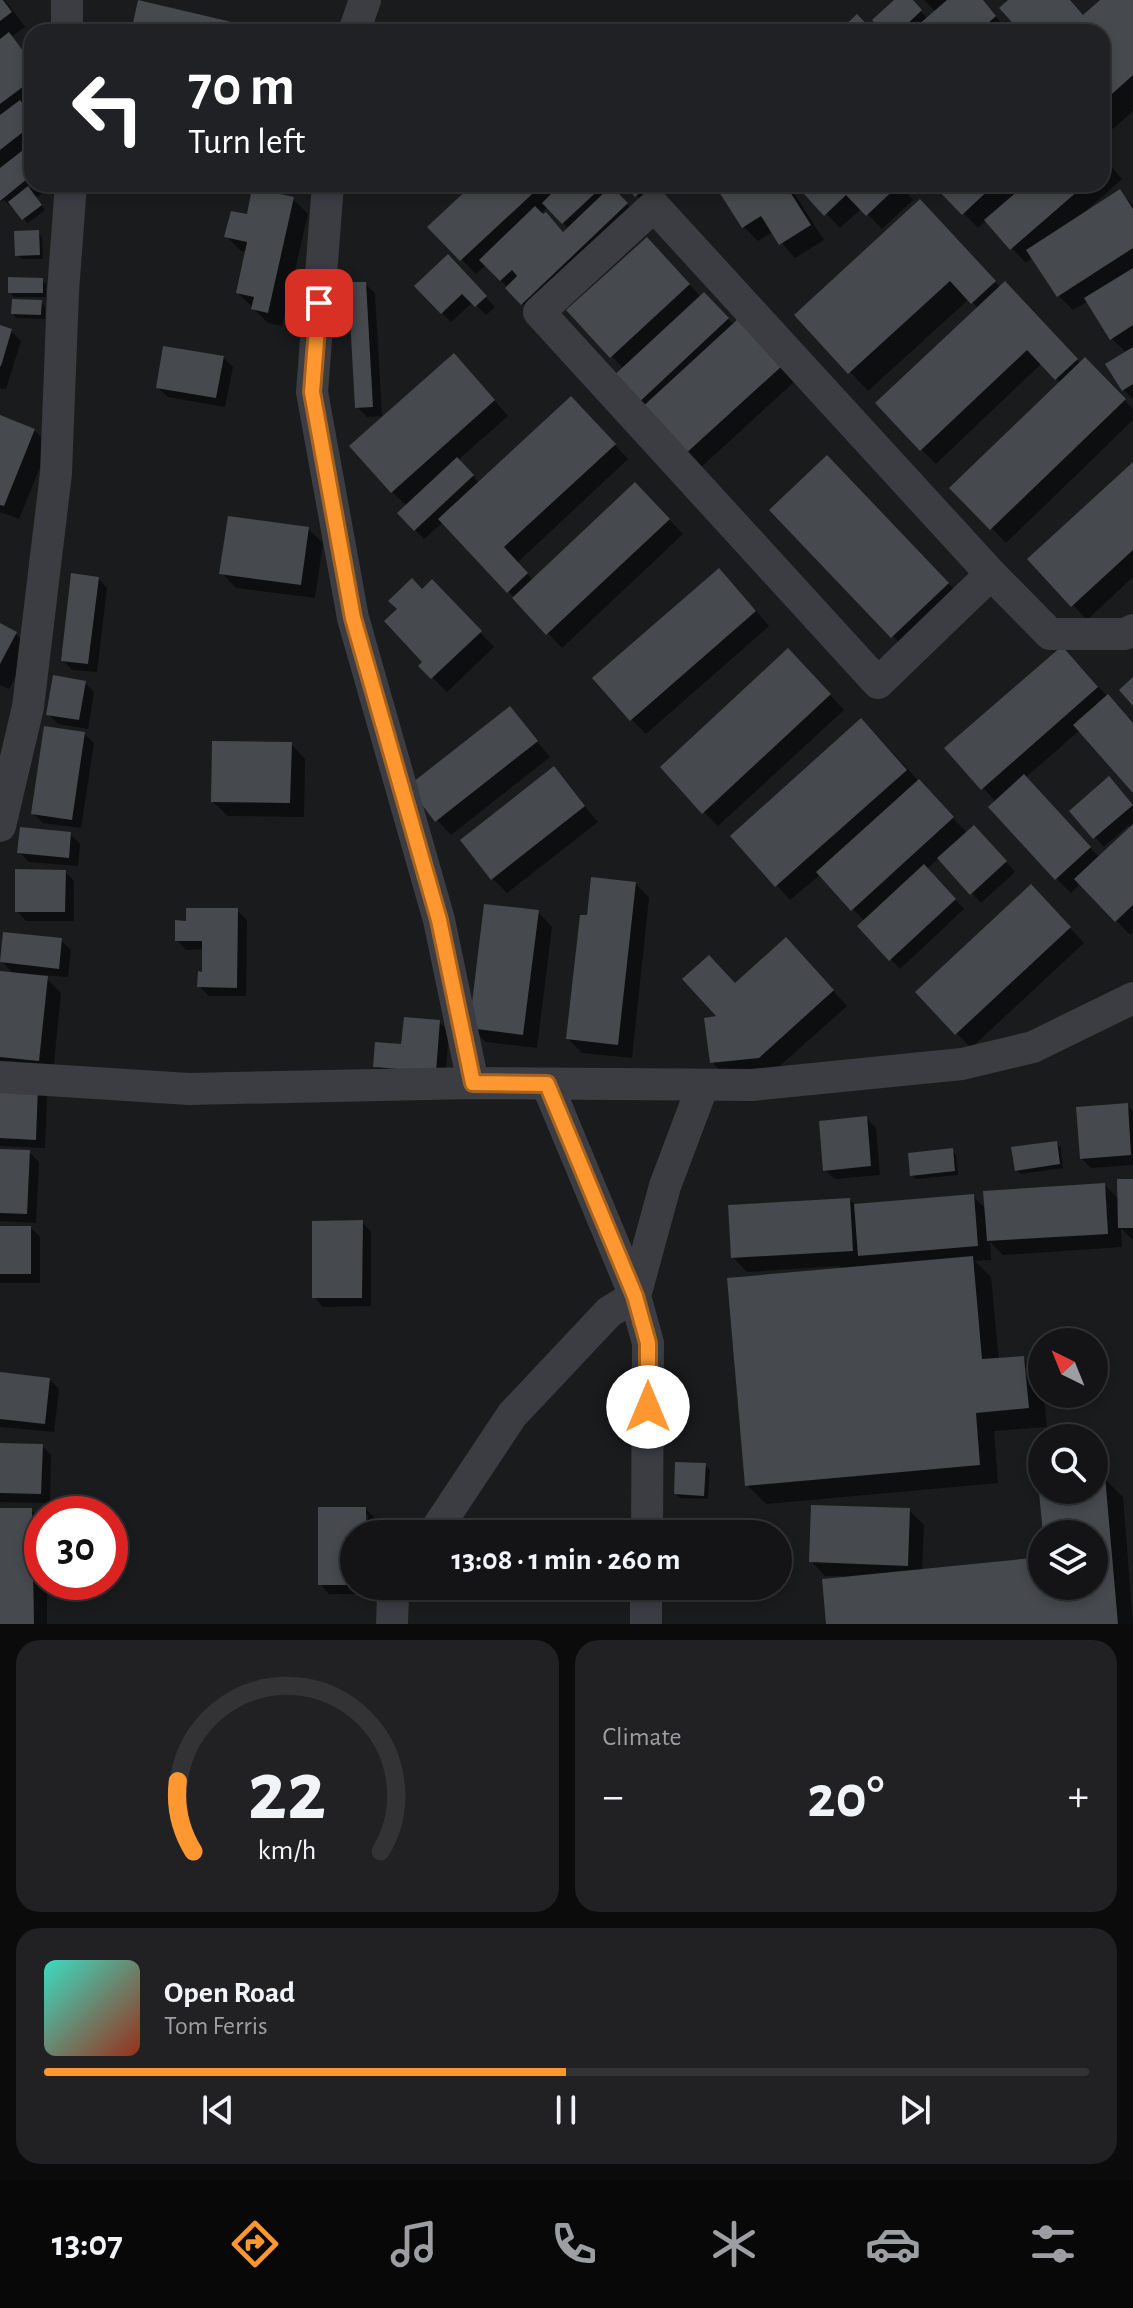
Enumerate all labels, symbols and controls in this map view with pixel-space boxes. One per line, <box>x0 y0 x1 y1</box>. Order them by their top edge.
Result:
icon: left <box>56 56 160 160</box>
text: 70 m <box>188 59 295 115</box>
text: Turn left <box>188 124 305 160</box>
pin <box>285 269 353 337</box>
icon: arrive <box>297 281 341 325</box>
north arrow <box>1028 1328 1108 1408</box>
map controls <box>1028 1328 1108 1600</box>
position arrow <box>606 1365 690 1449</box>
button: search <box>1028 1424 1108 1504</box>
speed limit sign: 30 <box>24 1496 128 1600</box>
button: layers <box>1028 1520 1108 1600</box>
text: 13:08 · 1 min · 260 m <box>451 1545 681 1575</box>
text: Climate <box>603 1724 681 1750</box>
text: 22 <box>248 1751 326 1835</box>
text: 20° <box>807 1768 884 1828</box>
text: − <box>603 1775 624 1819</box>
text: + <box>1068 1775 1089 1819</box>
text: km/h <box>258 1836 317 1865</box>
text: Open Road <box>164 1978 295 2008</box>
text: Tom Ferris <box>164 2013 268 2039</box>
icon: previous <box>196 2088 240 2132</box>
icon: pause <box>544 2088 588 2132</box>
icon: next <box>893 2088 937 2132</box>
icon: directions <box>227 2216 283 2272</box>
icon: music <box>386 2216 442 2272</box>
icon: phone <box>546 2216 602 2272</box>
icon: climate <box>706 2216 762 2272</box>
icon: car <box>865 2216 921 2272</box>
icon: filters <box>1025 2216 1081 2272</box>
text: 13:07 <box>52 2226 123 2262</box>

